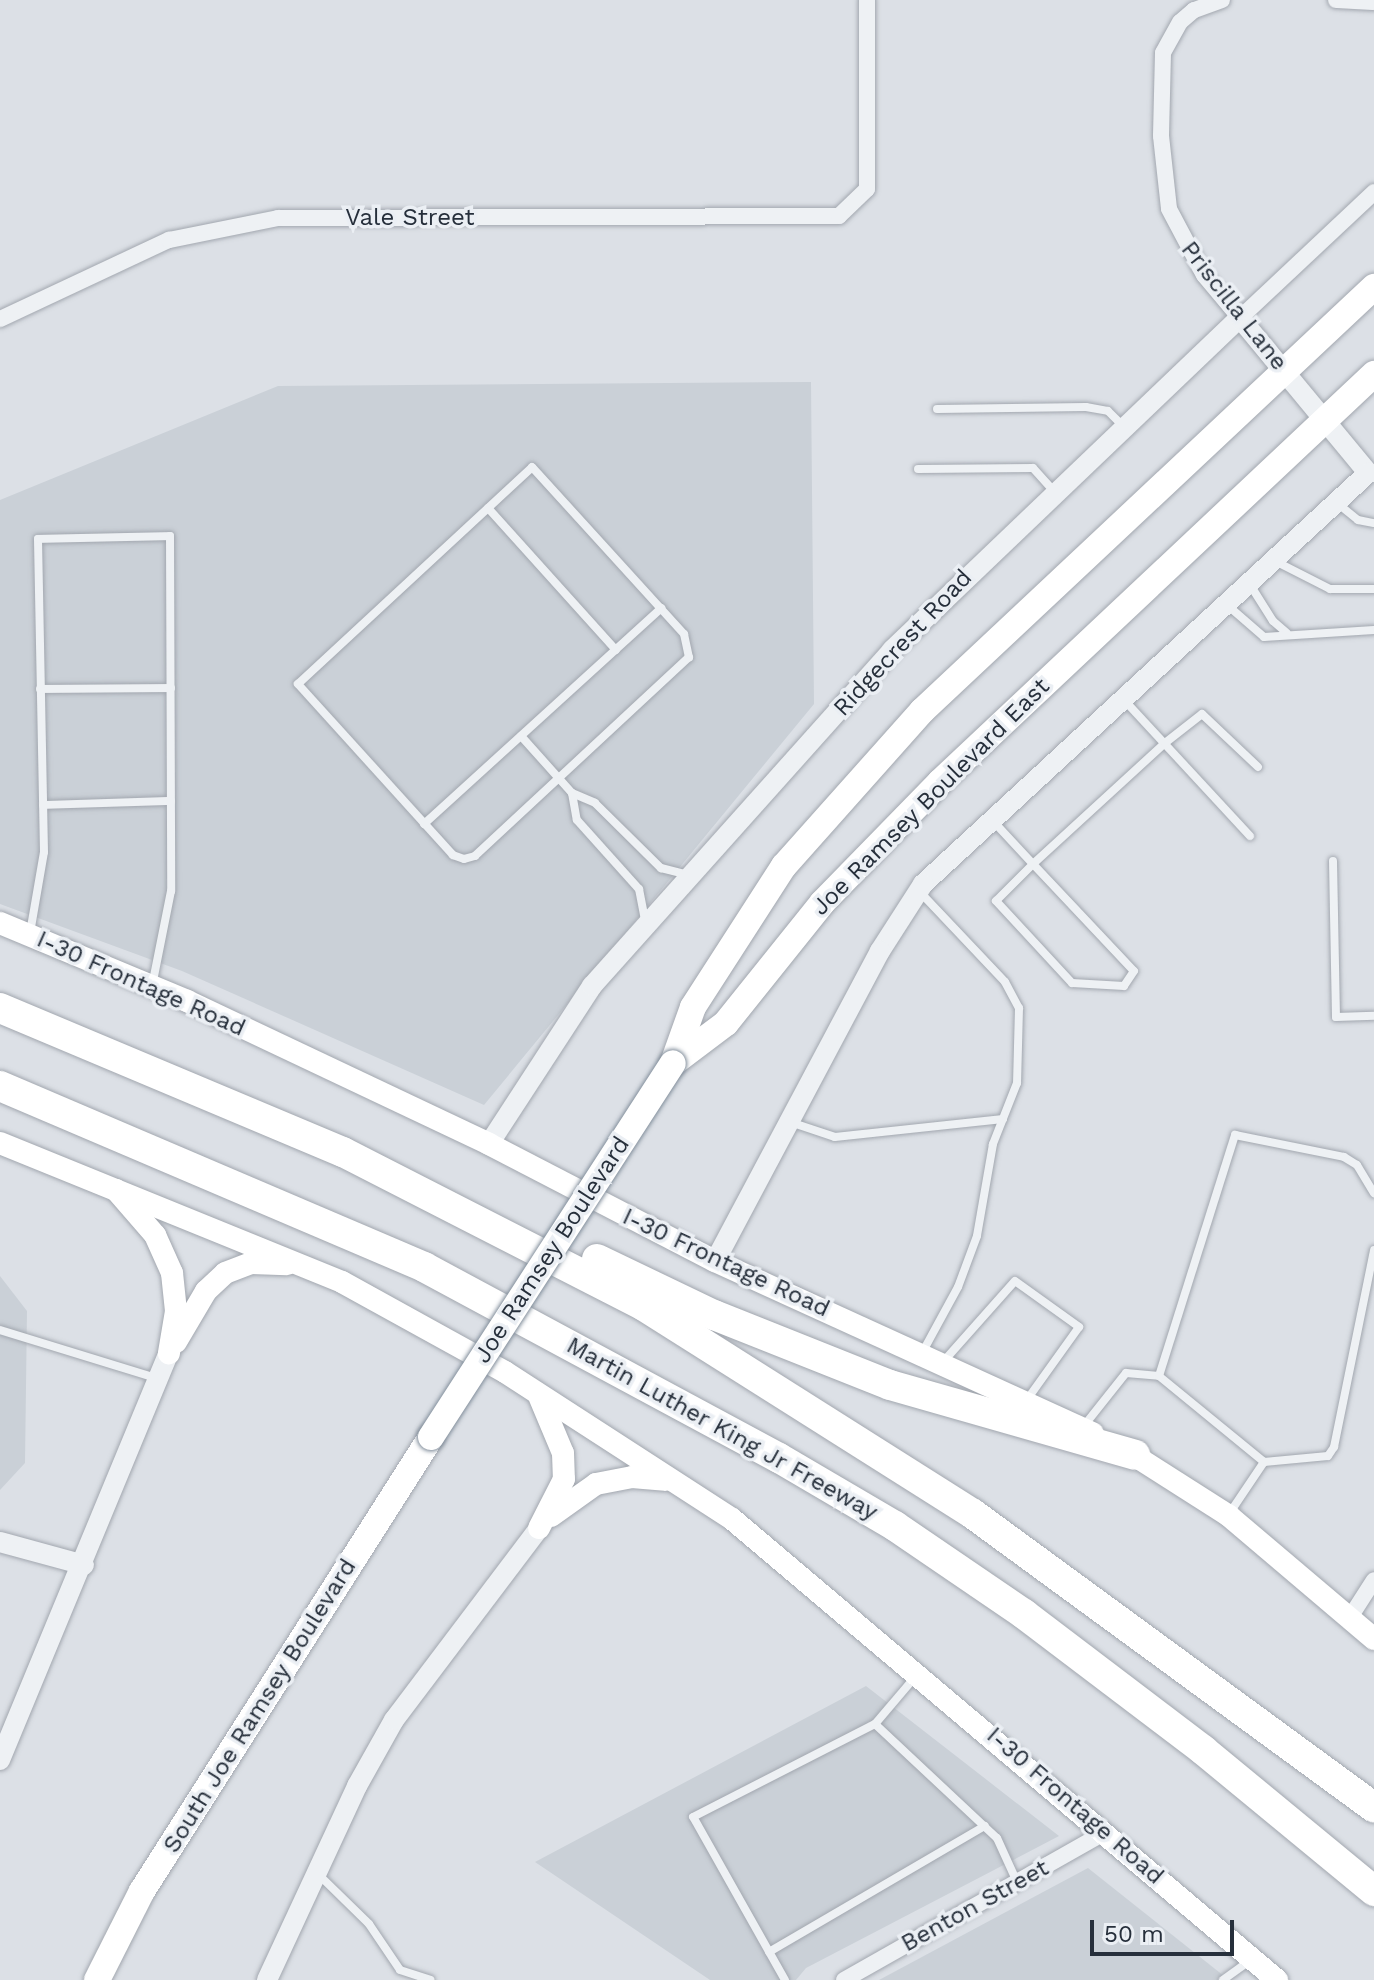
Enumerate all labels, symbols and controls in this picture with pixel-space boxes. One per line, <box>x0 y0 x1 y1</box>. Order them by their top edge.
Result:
street label: Vale Street <box>345 204 475 232</box>
street label: Priscilla Lane <box>1175 236 1293 376</box>
street label: Ridgecrest Road <box>828 564 978 722</box>
street label: Joe Ramsey Boulevard East <box>806 672 1056 922</box>
street label: I-30 Frontage Road <box>32 925 250 1043</box>
street label: Joe Ramsey Boulevard <box>468 1131 636 1369</box>
street label: I-30 Frontage Road <box>618 1202 834 1324</box>
street label: Martin Luther King Jr Freeway <box>561 1331 883 1527</box>
street label: South Joe Ramsey Boulevard <box>157 1553 363 1859</box>
street label: I-30 Frontage Road <box>981 1721 1169 1891</box>
street label: Benton Street <box>896 1854 1054 1958</box>
scale bar <box>1094 1904 1238 1954</box>
text: 50 m <box>1104 1920 1164 1948</box>

